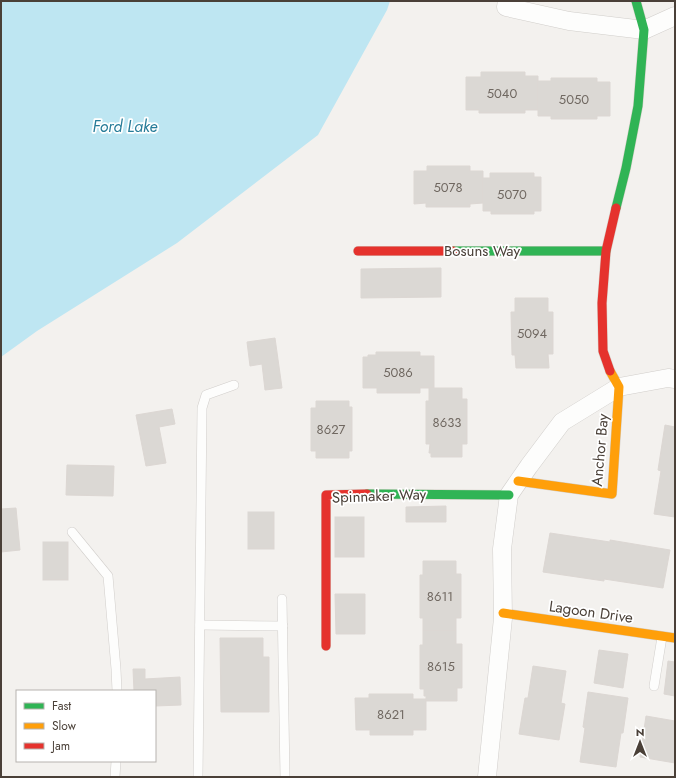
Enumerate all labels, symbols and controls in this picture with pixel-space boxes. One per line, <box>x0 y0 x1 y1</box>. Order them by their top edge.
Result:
house number: 5040 <box>487 84 517 103</box>
house number: 5050 <box>559 90 589 109</box>
water label: Ford Lake <box>92 115 158 138</box>
house number: 5078 <box>433 178 463 197</box>
house number: 5070 <box>497 185 527 204</box>
street label: Bosuns Way <box>444 240 520 262</box>
house number: 5094 <box>517 324 548 343</box>
house number: 5086 <box>383 363 413 382</box>
street label: Anchor Bay <box>586 412 614 487</box>
house number: 8633 <box>433 413 461 432</box>
house number: 8627 <box>317 420 346 439</box>
street label: Spinnaker Way <box>331 483 427 509</box>
house number: 8611 <box>427 587 453 606</box>
street label: Lagoon Drive <box>548 595 635 629</box>
house number: 8615 <box>427 657 455 676</box>
legend <box>16 690 156 762</box>
text: Fast <box>52 697 71 715</box>
house number: 8621 <box>377 705 405 724</box>
text: Slow <box>52 717 77 735</box>
north arrow <box>620 722 660 762</box>
text: N <box>636 724 644 740</box>
text: Jam <box>50 737 70 755</box>

